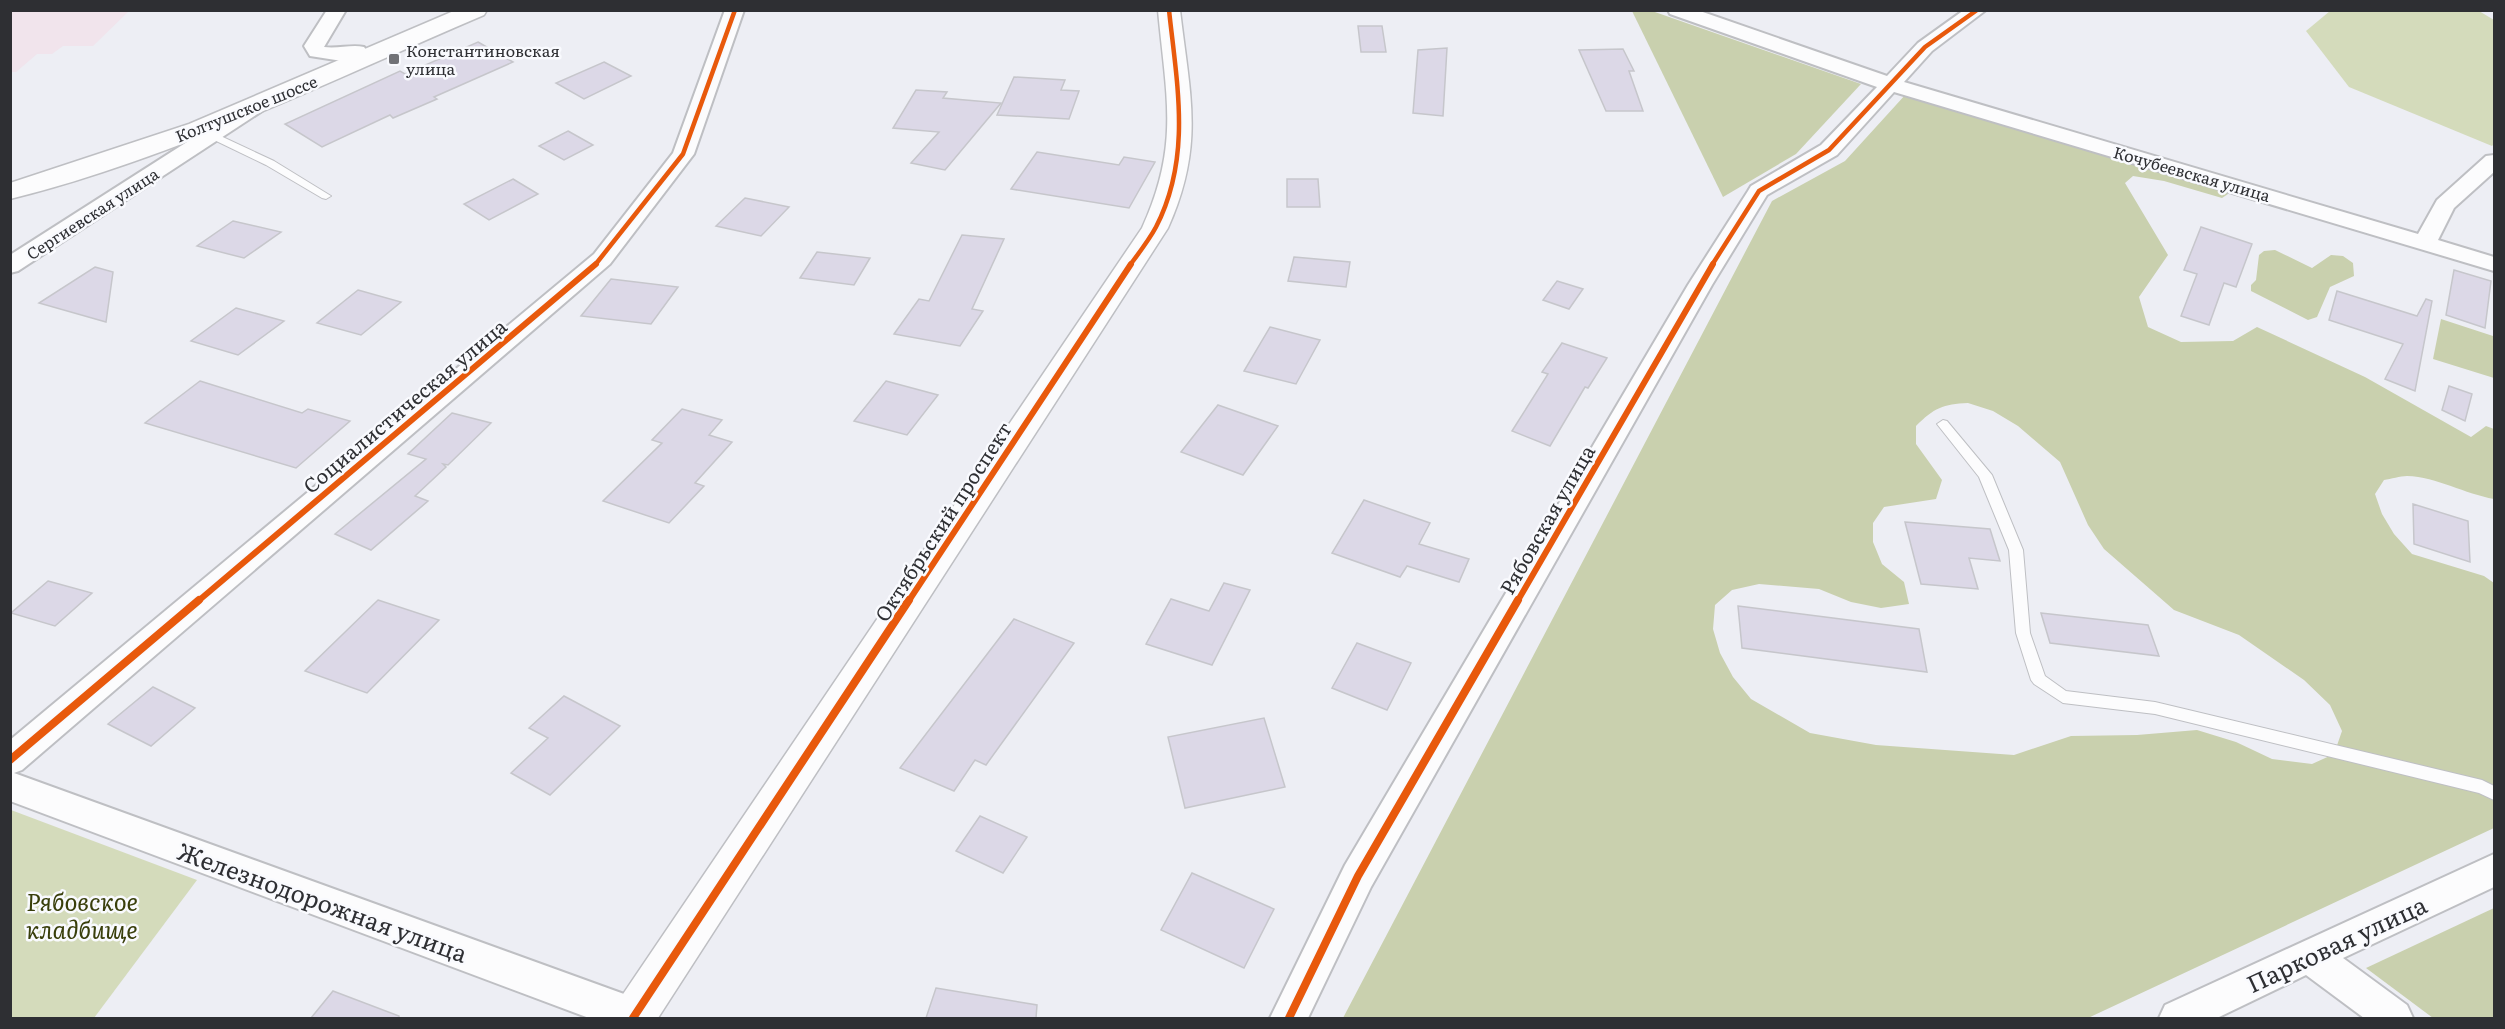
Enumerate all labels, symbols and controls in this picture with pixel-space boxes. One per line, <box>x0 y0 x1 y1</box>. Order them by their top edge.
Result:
place label: Константиновская улица <box>406 38 560 80</box>
marker: Константиновская улица <box>387 52 401 66</box>
street label: Колтушское шоссе <box>171 69 321 147</box>
street label: Кочубеевская улица <box>2111 139 2274 207</box>
street label: Сергиевская улица <box>21 161 163 265</box>
street label: Социалистическая улица <box>296 310 513 499</box>
street label: Октябрьский проспект <box>866 415 1018 627</box>
street label: Рябовская улица <box>1491 439 1601 599</box>
street label: Железнодорожная улица <box>173 832 473 970</box>
park label: Рябовское кладбище <box>26 883 138 946</box>
street label: Парковая улица <box>2240 886 2432 1000</box>

